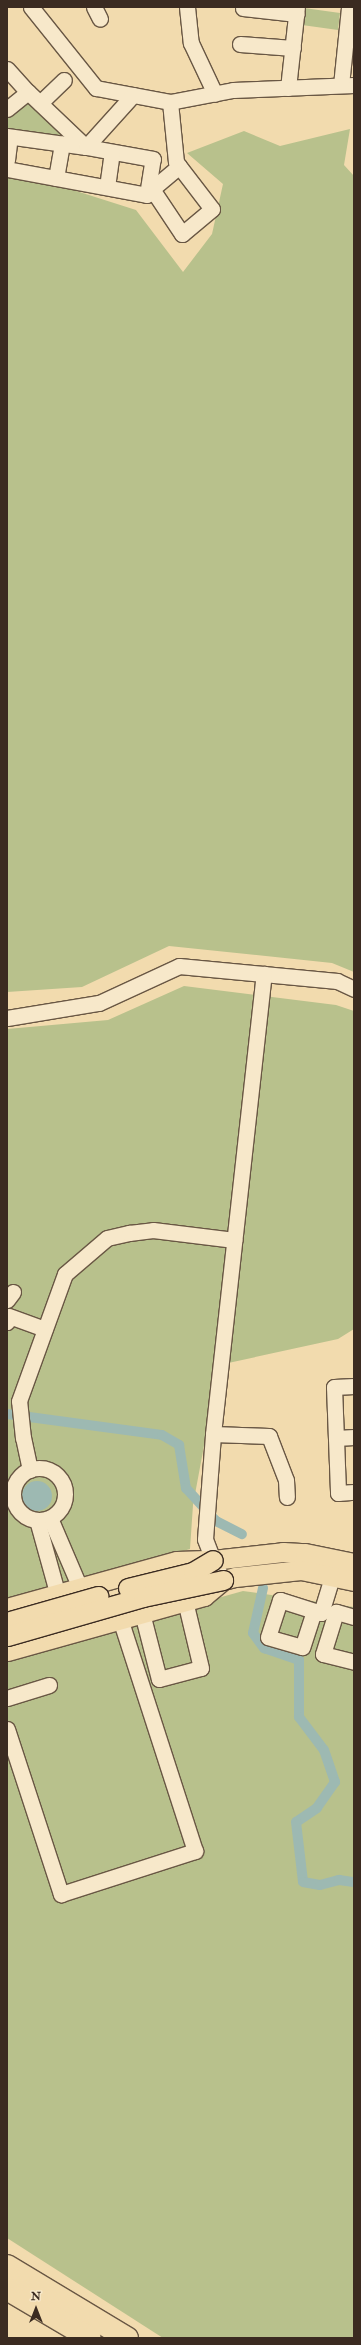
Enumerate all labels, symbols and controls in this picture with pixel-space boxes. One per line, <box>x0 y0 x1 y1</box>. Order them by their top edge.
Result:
north arrow <box>16 2289 56 2329</box>
text: N <box>31 2290 41 2303</box>

